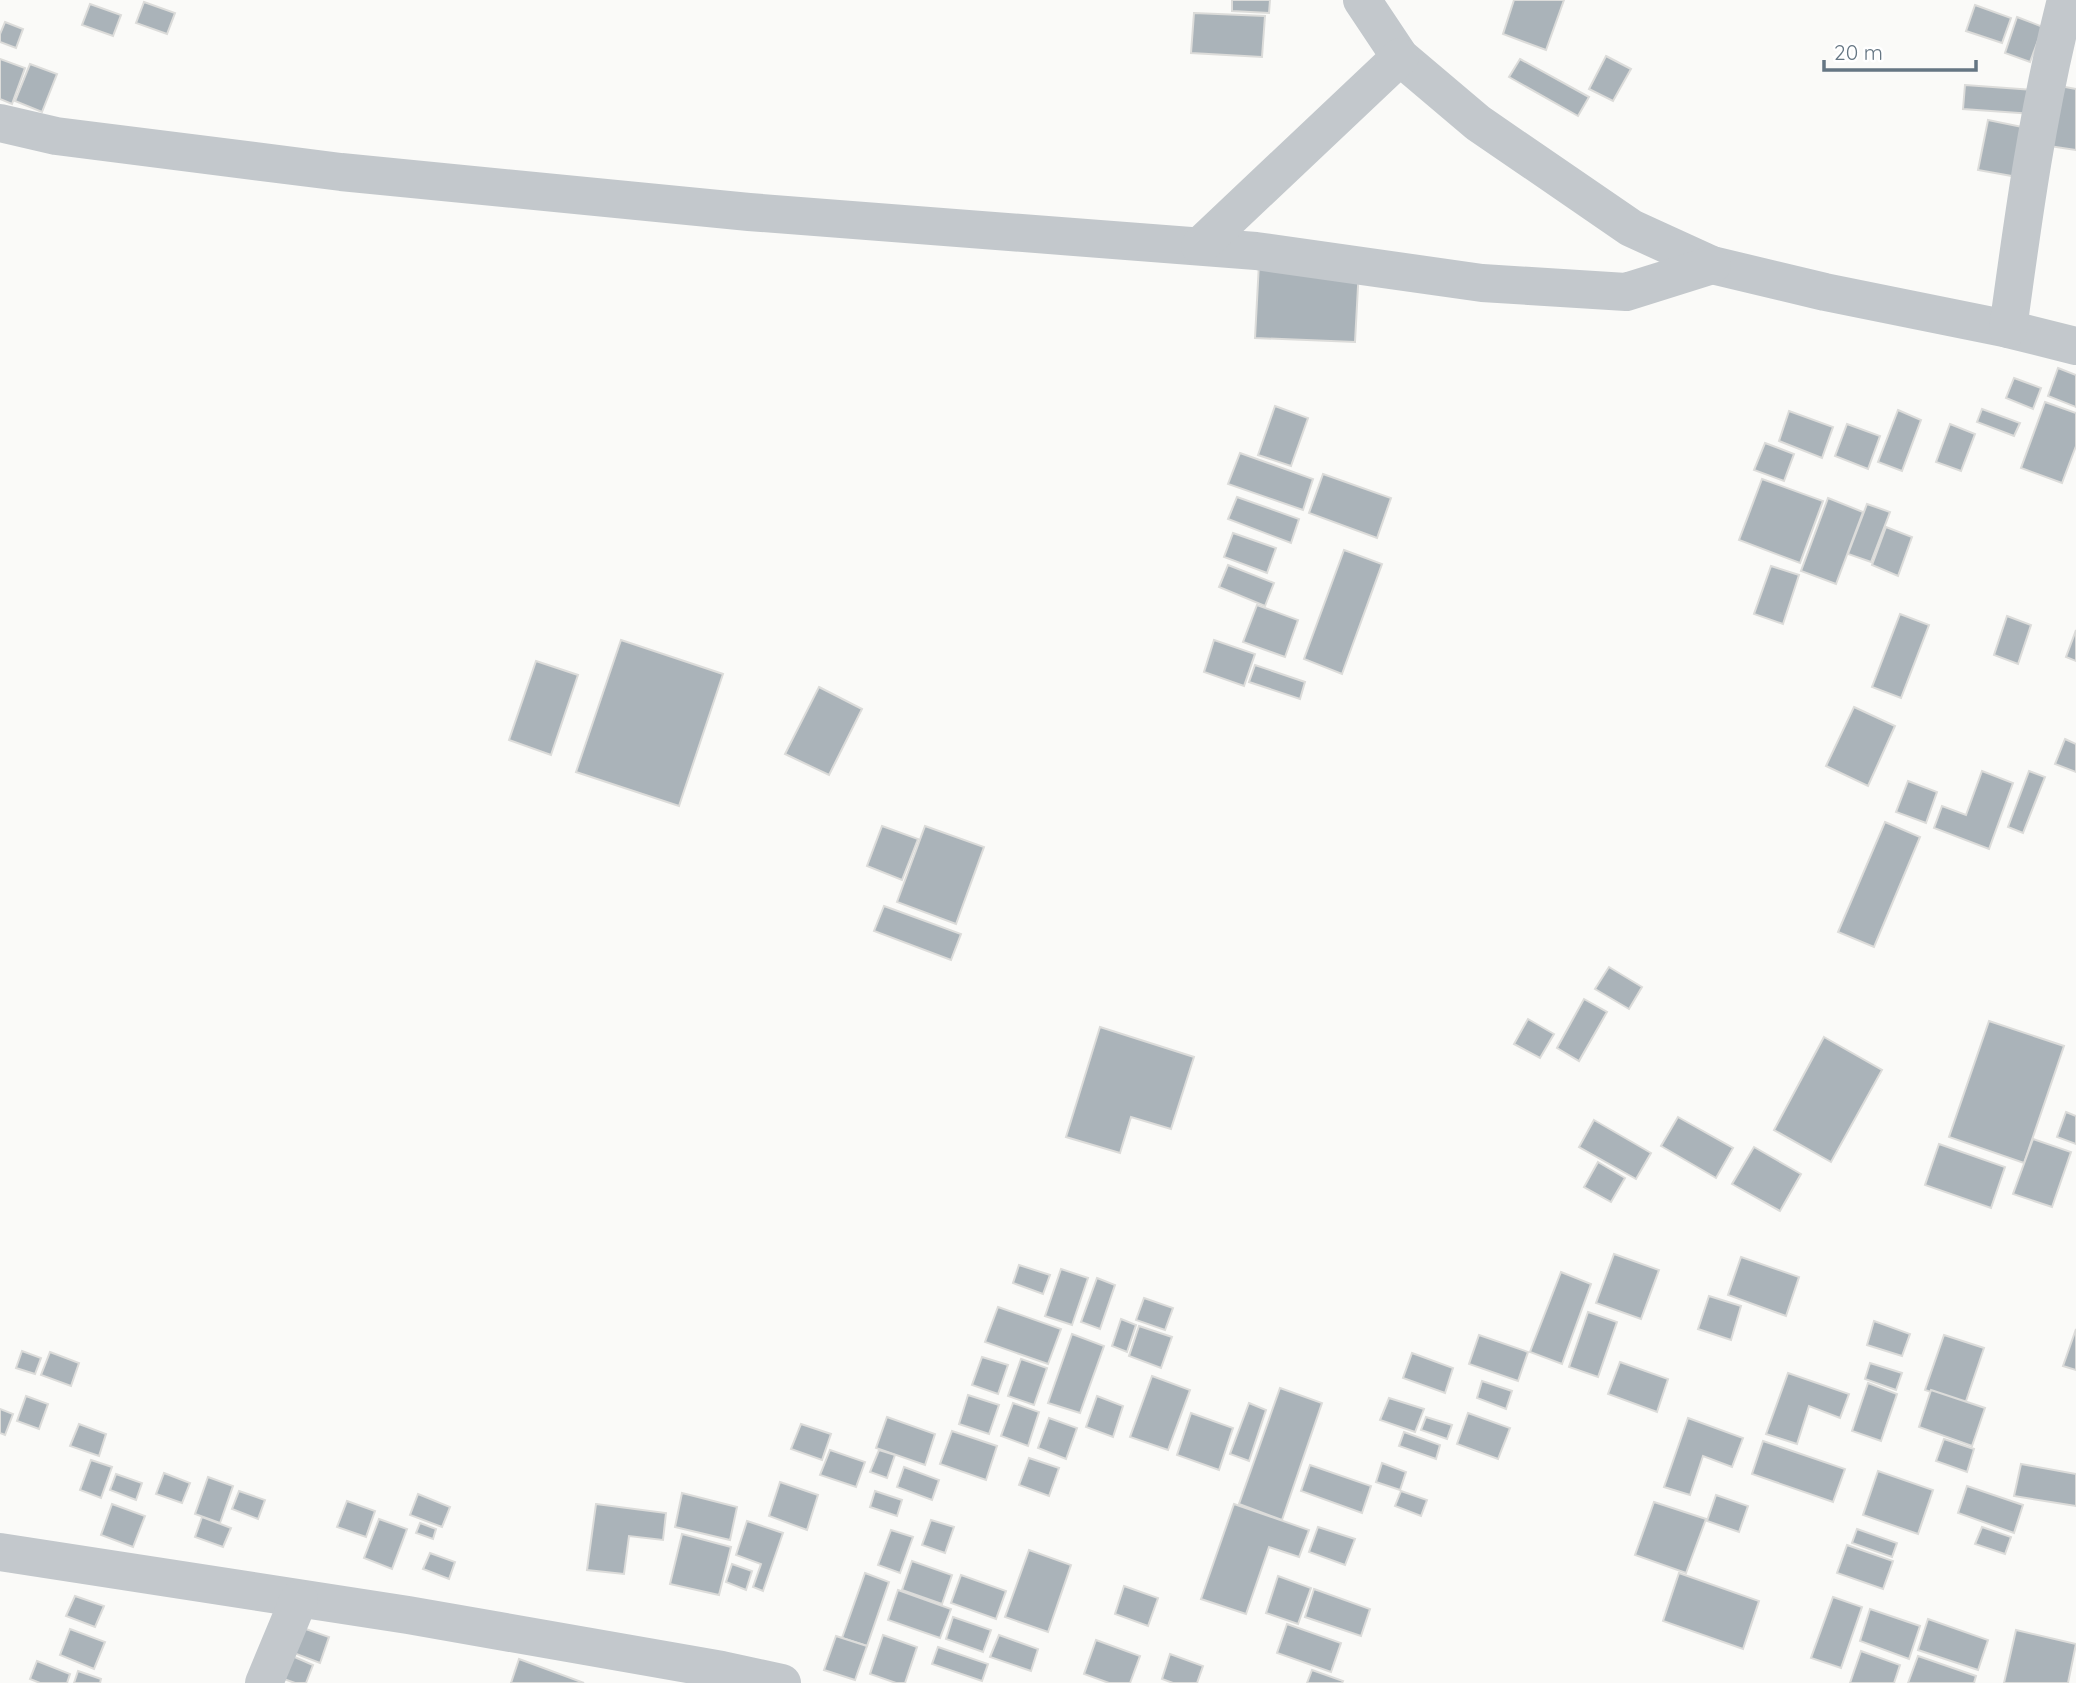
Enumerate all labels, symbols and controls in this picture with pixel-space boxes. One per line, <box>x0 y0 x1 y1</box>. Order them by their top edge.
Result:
scale bar <box>1824 28 1976 72</box>
text: 20 m <box>1834 39 1883 65</box>

